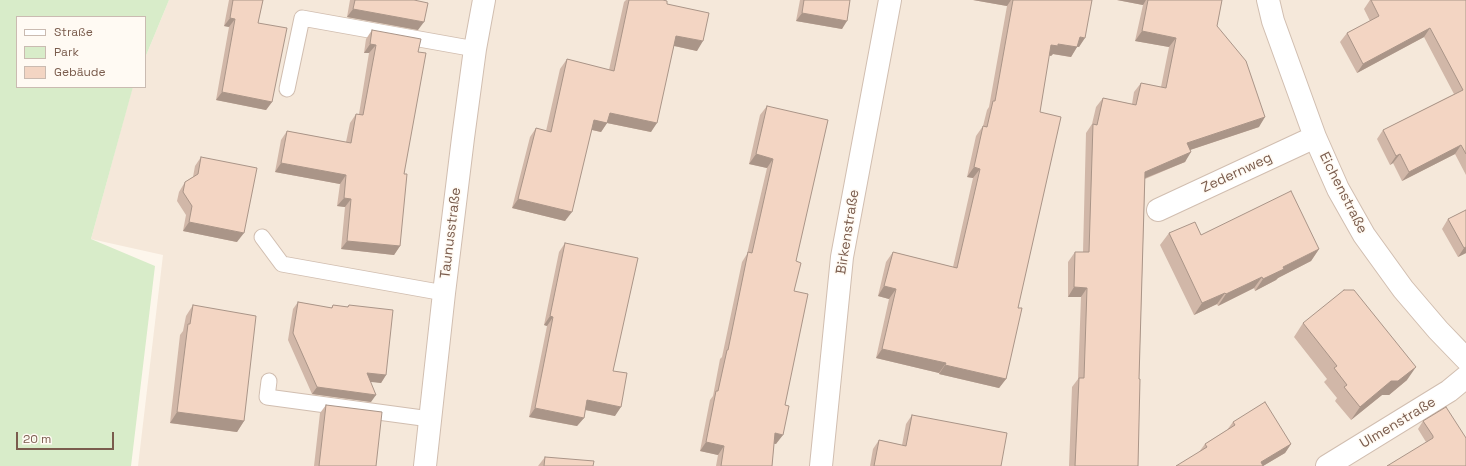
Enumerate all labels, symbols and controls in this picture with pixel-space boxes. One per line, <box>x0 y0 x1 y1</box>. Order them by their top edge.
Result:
legend <box>16 16 146 88</box>
text: Straße <box>54 24 93 40</box>
text: Park <box>54 44 79 60</box>
text: Gebäude <box>54 64 106 80</box>
street label: Zedernweg <box>1199 149 1275 197</box>
street label: Eichenstraße <box>1315 150 1371 236</box>
street label: Taunusstraße <box>437 186 465 280</box>
street label: Birkenstraße <box>833 188 863 276</box>
street label: Ulmenstraße <box>1357 394 1439 452</box>
scale bar <box>18 424 116 450</box>
text: 20 m <box>23 431 51 447</box>

